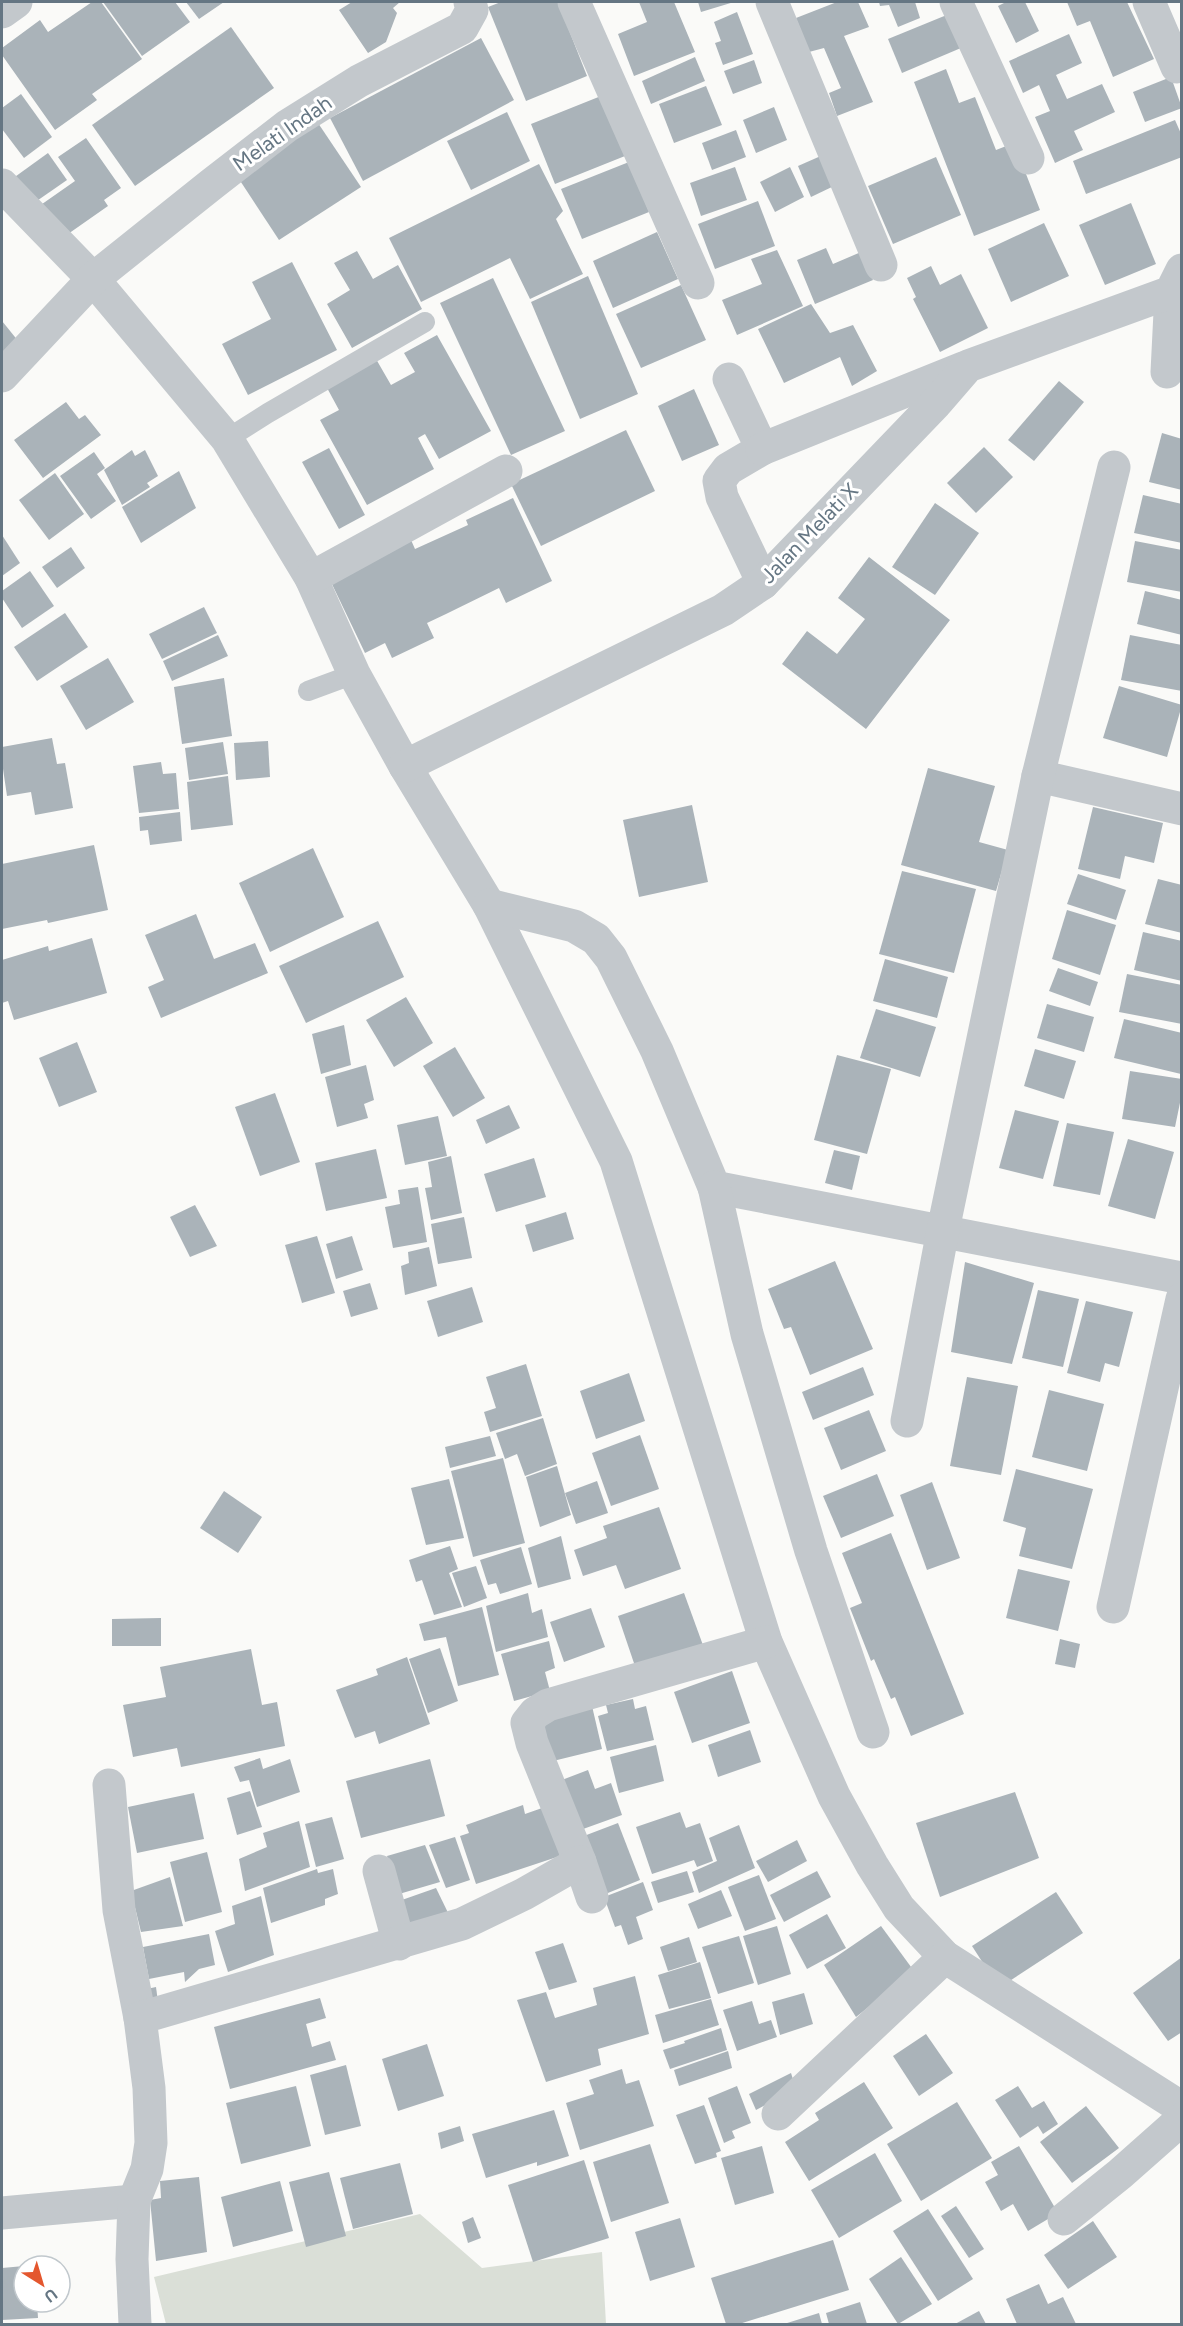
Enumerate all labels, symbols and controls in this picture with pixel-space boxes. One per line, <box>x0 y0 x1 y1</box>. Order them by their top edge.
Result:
street label: Melati Indah <box>228 90 336 176</box>
street label: Jalan Melati X <box>755 478 863 588</box>
north arrow <box>12 2254 72 2314</box>
text: U <box>41 2285 61 2307</box>

